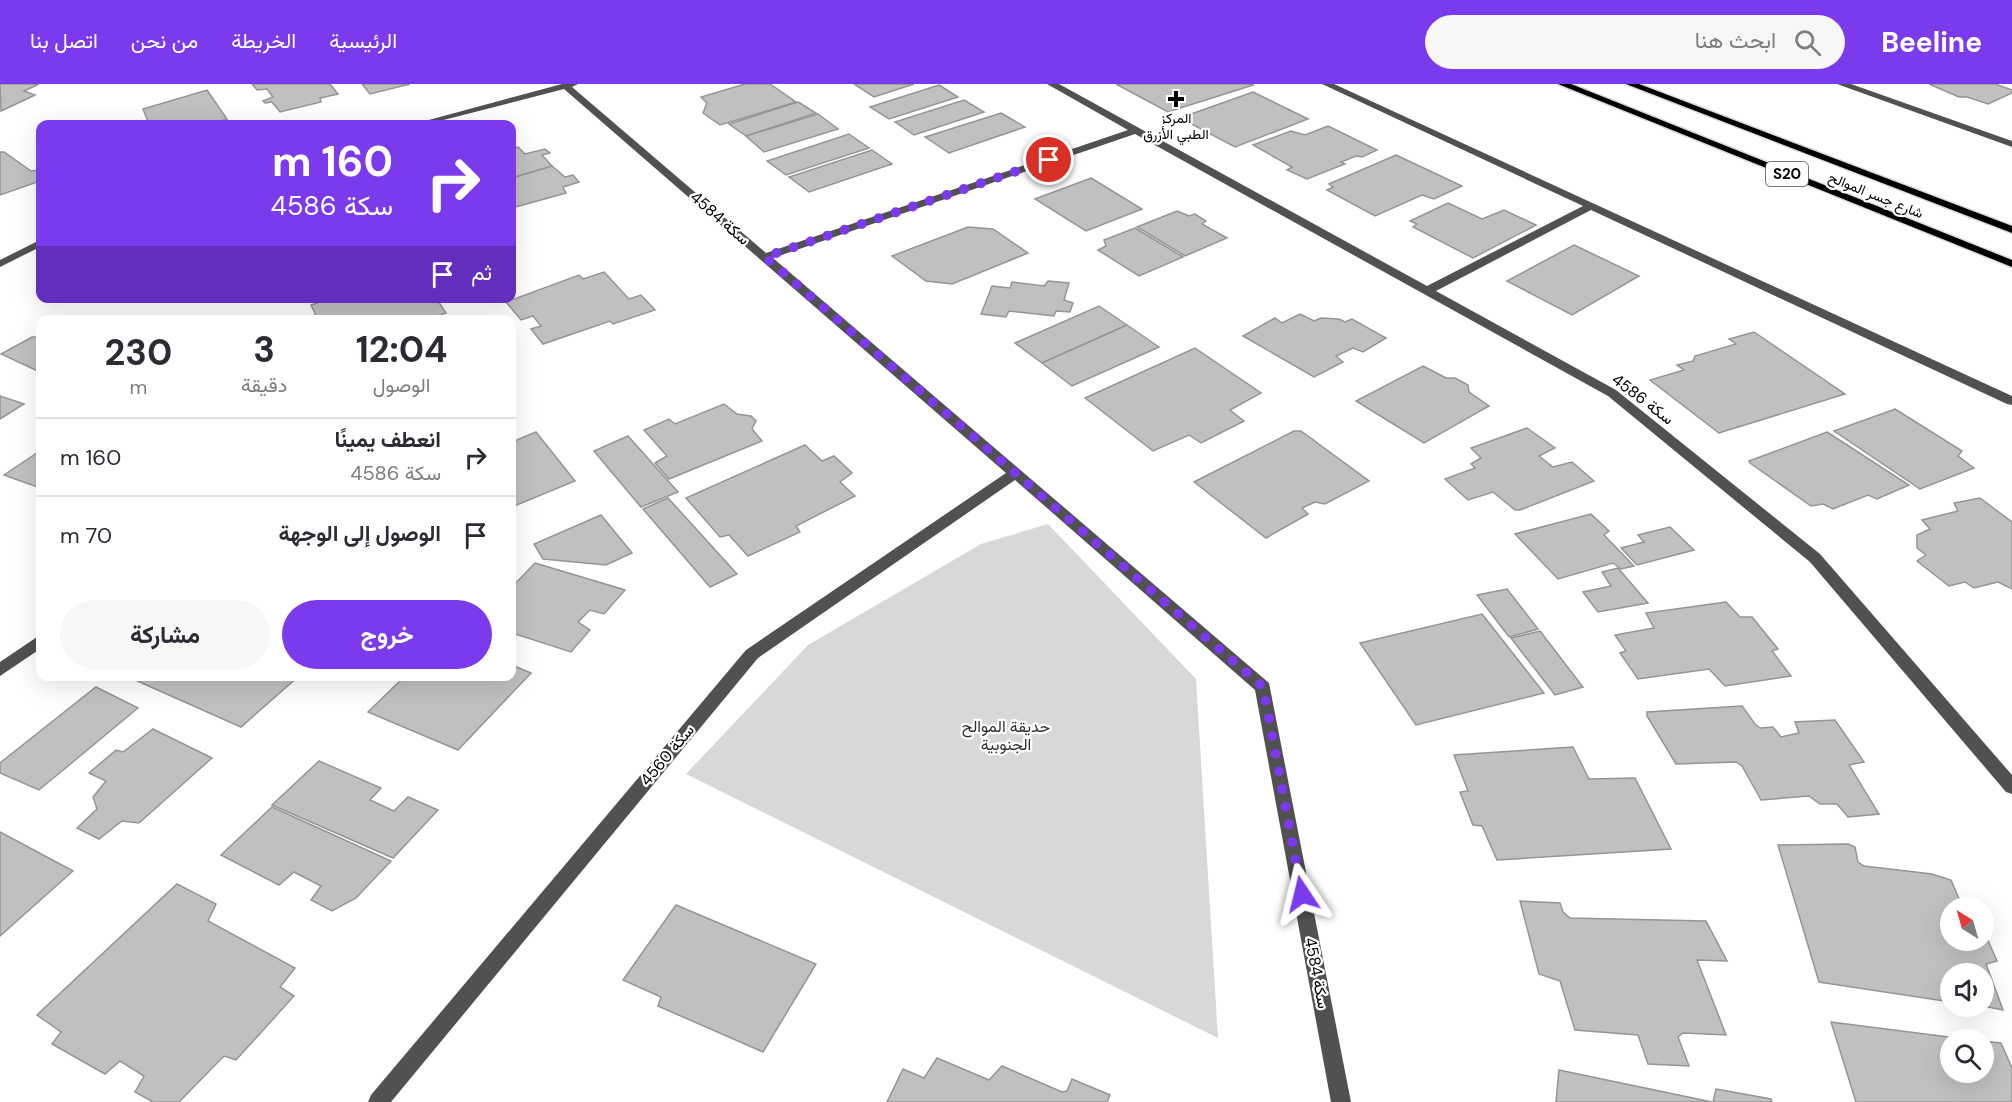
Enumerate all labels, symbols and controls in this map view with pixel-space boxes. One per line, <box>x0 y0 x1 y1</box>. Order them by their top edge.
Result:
search box <box>1425 15 1845 69</box>
text: Beeline <box>1881 24 1982 61</box>
text: ابحث هنا <box>1695 26 1776 55</box>
icon: search <box>1791 26 1824 59</box>
text: اتصل بنا <box>30 27 98 55</box>
text: من نحن <box>131 27 198 55</box>
text: الخريطة <box>231 27 296 55</box>
text: الرئيسية <box>329 27 397 55</box>
marker: المركز الطبي الأزرق <box>1167 90 1185 108</box>
place label: المركز الطبي الأزرق <box>1143 109 1209 146</box>
text: 160 m <box>272 134 393 189</box>
pin <box>1023 134 1074 185</box>
icon: arrive <box>1032 143 1065 176</box>
icon: right <box>414 144 492 222</box>
road number: S20 <box>1766 162 1808 186</box>
street label: شارع جسر الموالح <box>1825 168 1926 224</box>
street label: سكة 4584 <box>686 186 754 250</box>
text: سكة 4586 <box>271 188 393 223</box>
icon: arrive <box>426 258 459 291</box>
text: ثم <box>471 258 492 287</box>
text: 3 <box>253 326 275 373</box>
text: 12:04 <box>356 326 447 373</box>
text: 230 <box>105 329 172 376</box>
street label: سكة 4586 <box>1608 369 1678 429</box>
text: دقيقة <box>241 372 287 398</box>
text: الوصول <box>373 372 430 398</box>
text: m <box>130 374 147 400</box>
text: انعطف يمينًا <box>334 425 441 454</box>
icon: right <box>459 441 492 474</box>
text: 160 m <box>60 443 121 472</box>
text: سكة 4586 <box>350 460 441 486</box>
text: الوصول إلى الوجهة <box>279 519 441 548</box>
icon: arrive <box>459 519 492 552</box>
text: 70 m <box>60 521 112 550</box>
button: مشاركة <box>60 600 270 669</box>
button: خروج <box>282 600 492 669</box>
park label: حديقة الموالح الجنوبية <box>962 716 1051 755</box>
street label: سكة 4560 <box>635 720 699 790</box>
position arrow <box>1270 862 1334 926</box>
north arrow <box>1940 897 1994 951</box>
map controls <box>1940 897 1994 1083</box>
street label: سكة 4584 <box>1300 936 1334 1010</box>
button: sound <box>1940 963 1994 1017</box>
button: search <box>1940 1029 1994 1083</box>

